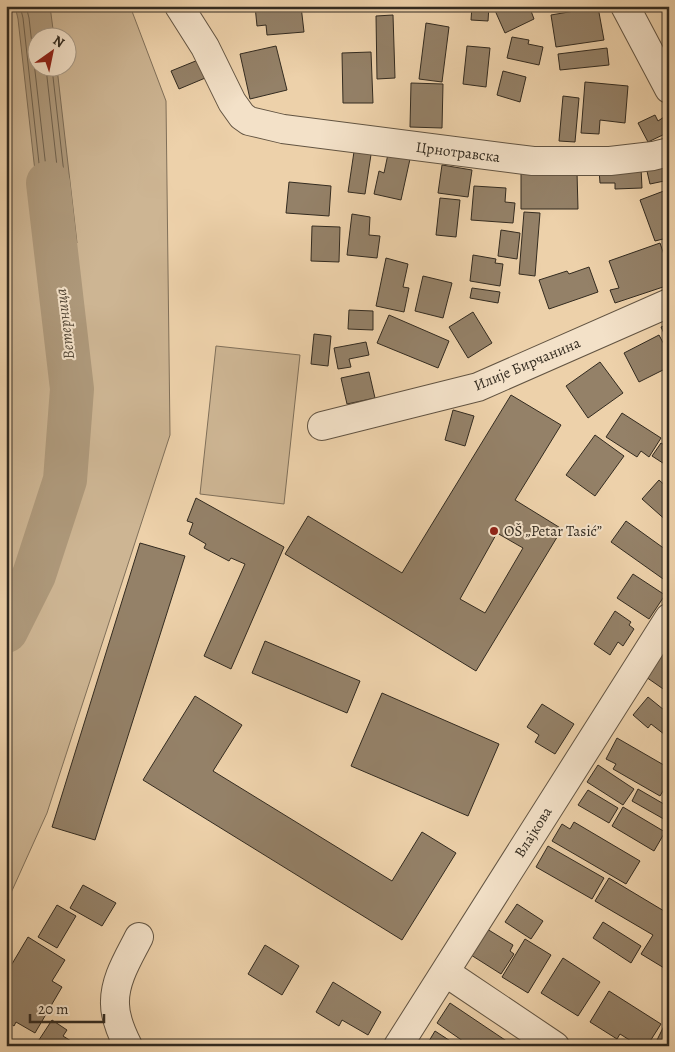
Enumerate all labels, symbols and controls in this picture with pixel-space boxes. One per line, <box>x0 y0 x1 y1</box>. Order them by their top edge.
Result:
north arrow <box>28 28 78 78</box>
text: N <box>49 31 68 52</box>
street label: Црнотравска <box>415 137 501 167</box>
water label: Ветерница <box>50 287 80 361</box>
street label: Илије Бирчанина <box>471 332 583 395</box>
place label: OŠ „Petar Tasić” <box>504 521 602 541</box>
marker: OŠ „Petar Tasić” <box>488 525 500 537</box>
street label: Влајкова <box>510 803 556 861</box>
scale bar <box>30 992 104 1024</box>
text: 20 m <box>38 999 69 1019</box>

